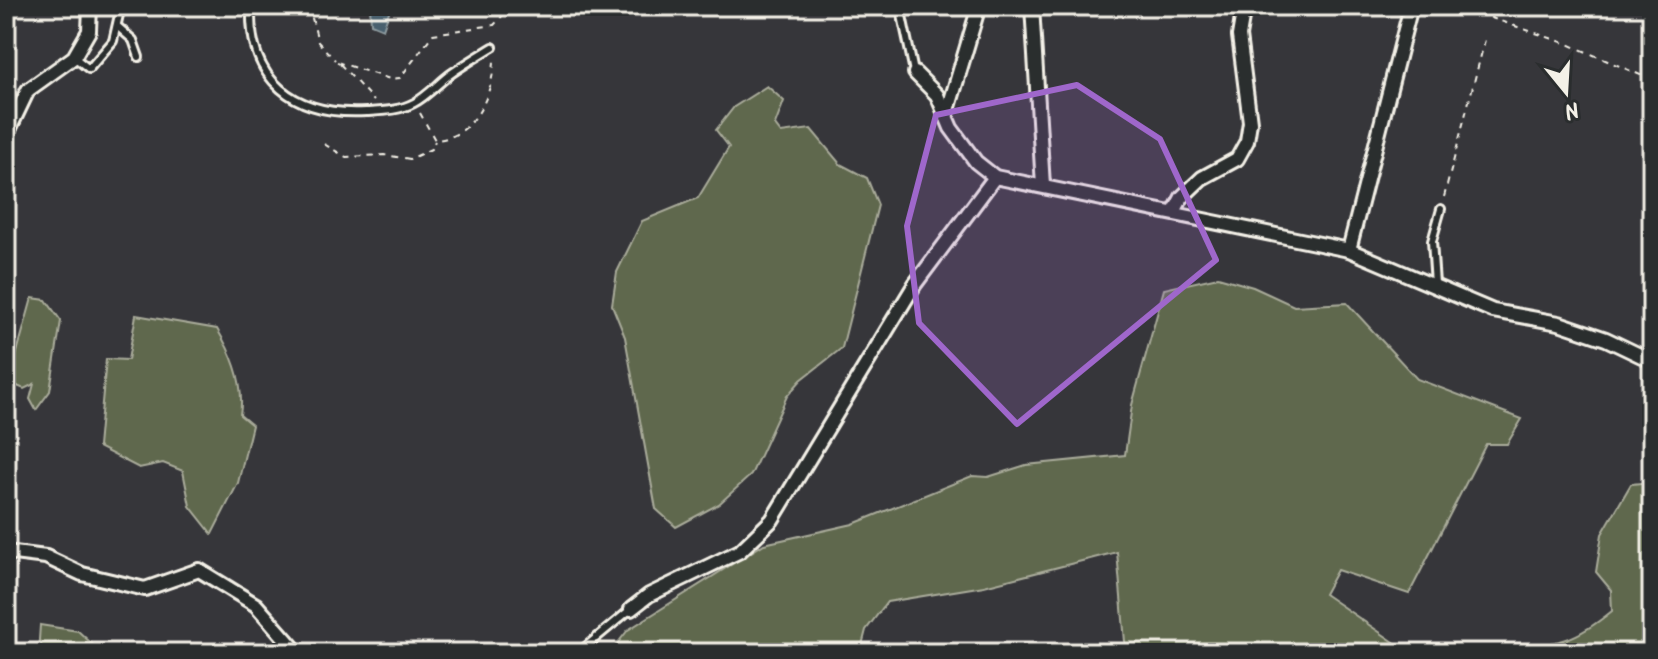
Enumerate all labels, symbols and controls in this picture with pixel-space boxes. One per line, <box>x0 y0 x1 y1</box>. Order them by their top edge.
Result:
north arrow <box>1526 52 1606 132</box>
text: N <box>1559 90 1583 127</box>

